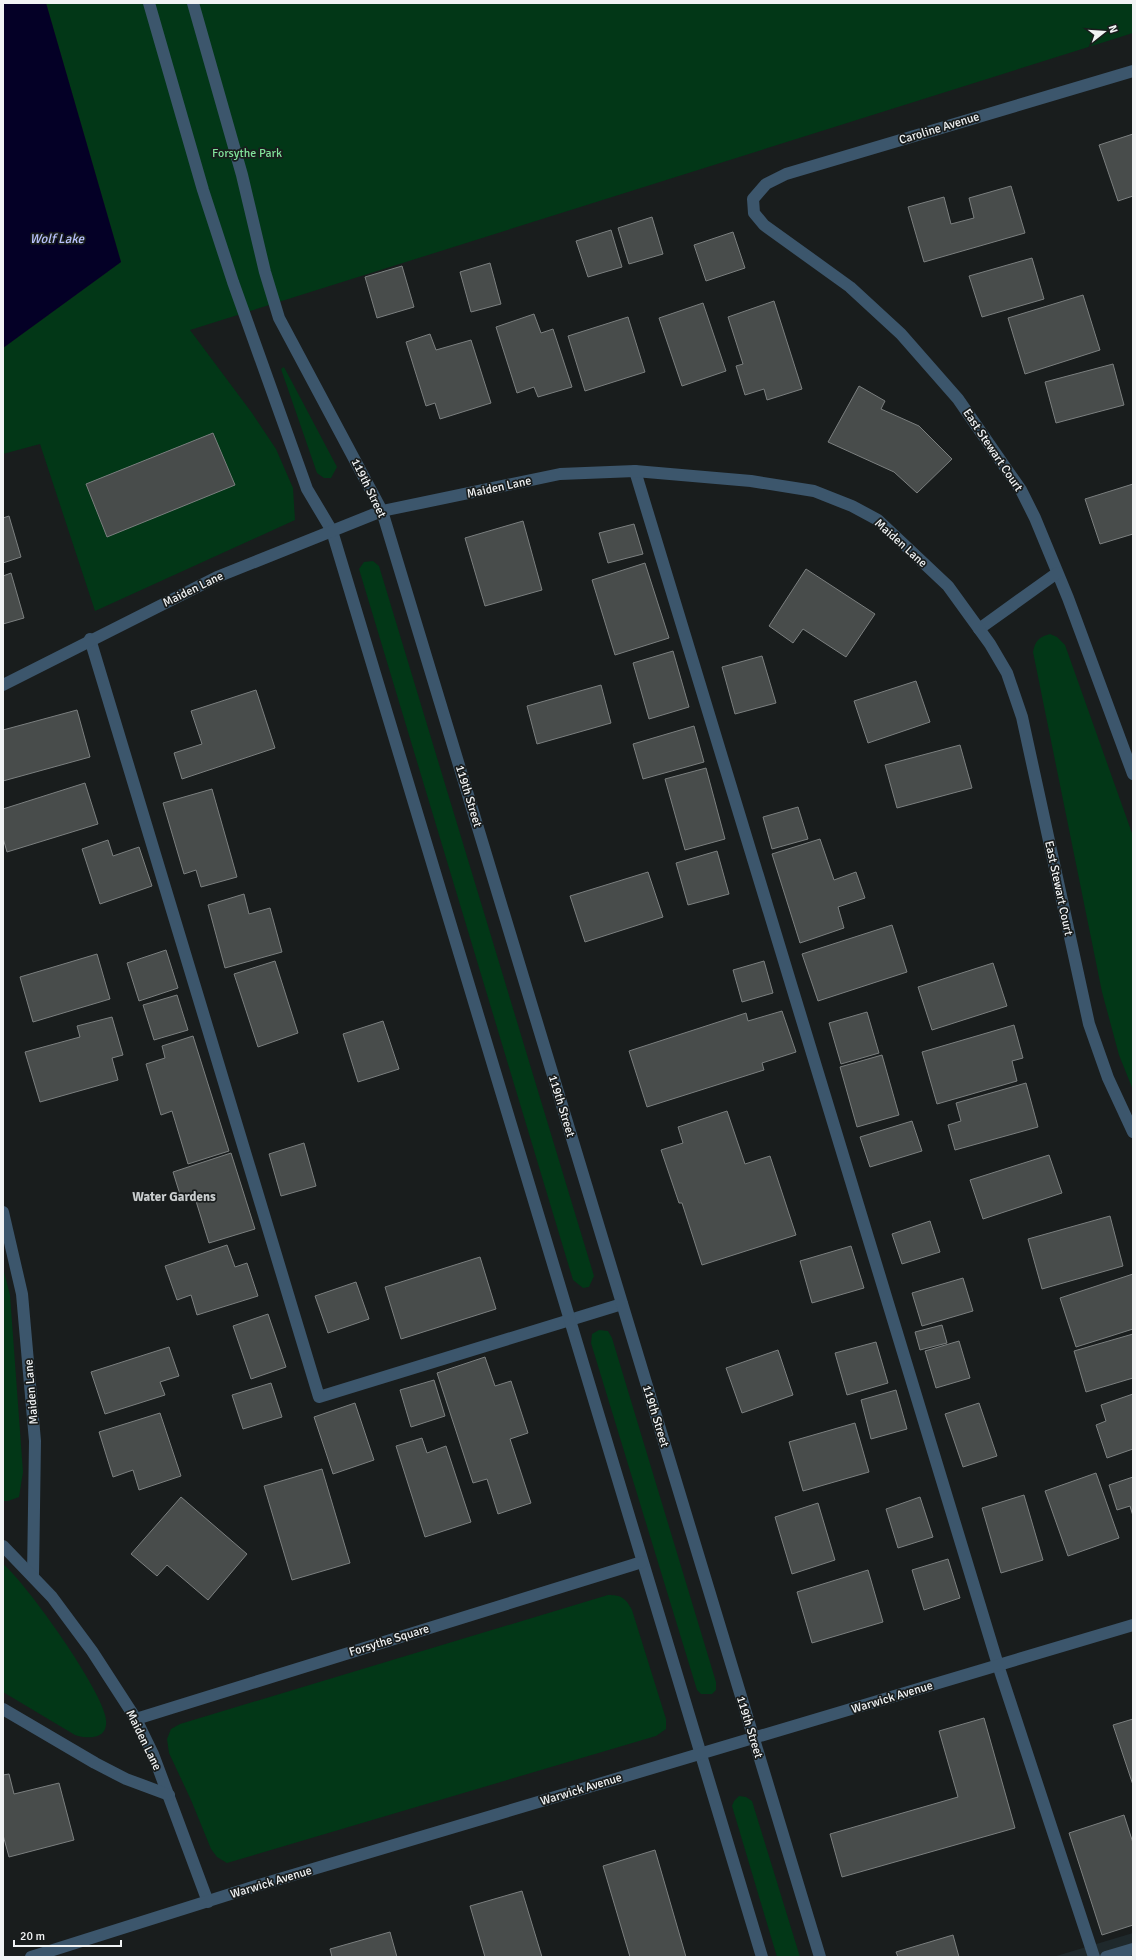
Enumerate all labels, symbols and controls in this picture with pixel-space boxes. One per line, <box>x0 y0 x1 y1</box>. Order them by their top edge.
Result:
north arrow <box>1084 12 1124 52</box>
text: N <box>1106 24 1120 35</box>
street label: Caroline Avenue <box>897 109 981 148</box>
park label: Forsythe Park <box>212 146 282 161</box>
water label: Wolf Lake <box>30 231 86 247</box>
street label: East Stewart Court <box>959 406 1026 494</box>
street label: 119th Street <box>348 456 389 520</box>
street label: Maiden Lane <box>466 473 533 502</box>
street label: Maiden Lane <box>871 516 930 571</box>
street label: Maiden Lane <box>161 568 226 611</box>
street label: 119th Street <box>452 763 485 829</box>
street label: East Stewart Court <box>1041 839 1076 937</box>
street label: 119th Street <box>545 1073 578 1139</box>
district label: Water Gardens <box>132 1189 216 1205</box>
street label: Maiden Lane <box>21 1359 42 1425</box>
street label: 119th Street <box>639 1383 672 1449</box>
street label: Forsythe Square <box>347 1621 431 1660</box>
street label: Warwick Avenue <box>850 1678 935 1717</box>
street label: 119th Street <box>733 1694 766 1760</box>
street label: Maiden Lane <box>122 1708 165 1773</box>
street label: Warwick Avenue <box>539 1770 624 1809</box>
street label: Warwick Avenue <box>229 1863 314 1902</box>
scale bar <box>14 1922 121 1948</box>
text: 20 m <box>20 1929 45 1944</box>

